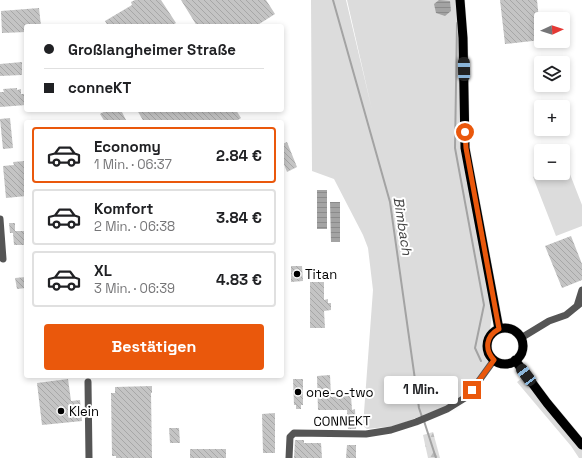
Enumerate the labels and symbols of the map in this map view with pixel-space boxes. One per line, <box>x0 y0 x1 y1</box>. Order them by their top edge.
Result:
north arrow <box>534 12 570 48</box>
car <box>458 57 470 81</box>
route start <box>456 123 474 141</box>
water label: Bimbach <box>390 196 417 257</box>
place label: Titan <box>305 266 337 283</box>
marker: Titan <box>292 269 302 279</box>
car <box>514 362 538 388</box>
callout: 1 Min. <box>384 376 458 404</box>
route end <box>463 381 481 399</box>
place label: one-o-two <box>306 384 374 401</box>
marker: one-o-two <box>293 387 303 397</box>
place label: Klein <box>69 403 99 420</box>
marker: Klein <box>56 406 66 416</box>
street label: CONNEKT <box>313 412 371 430</box>

